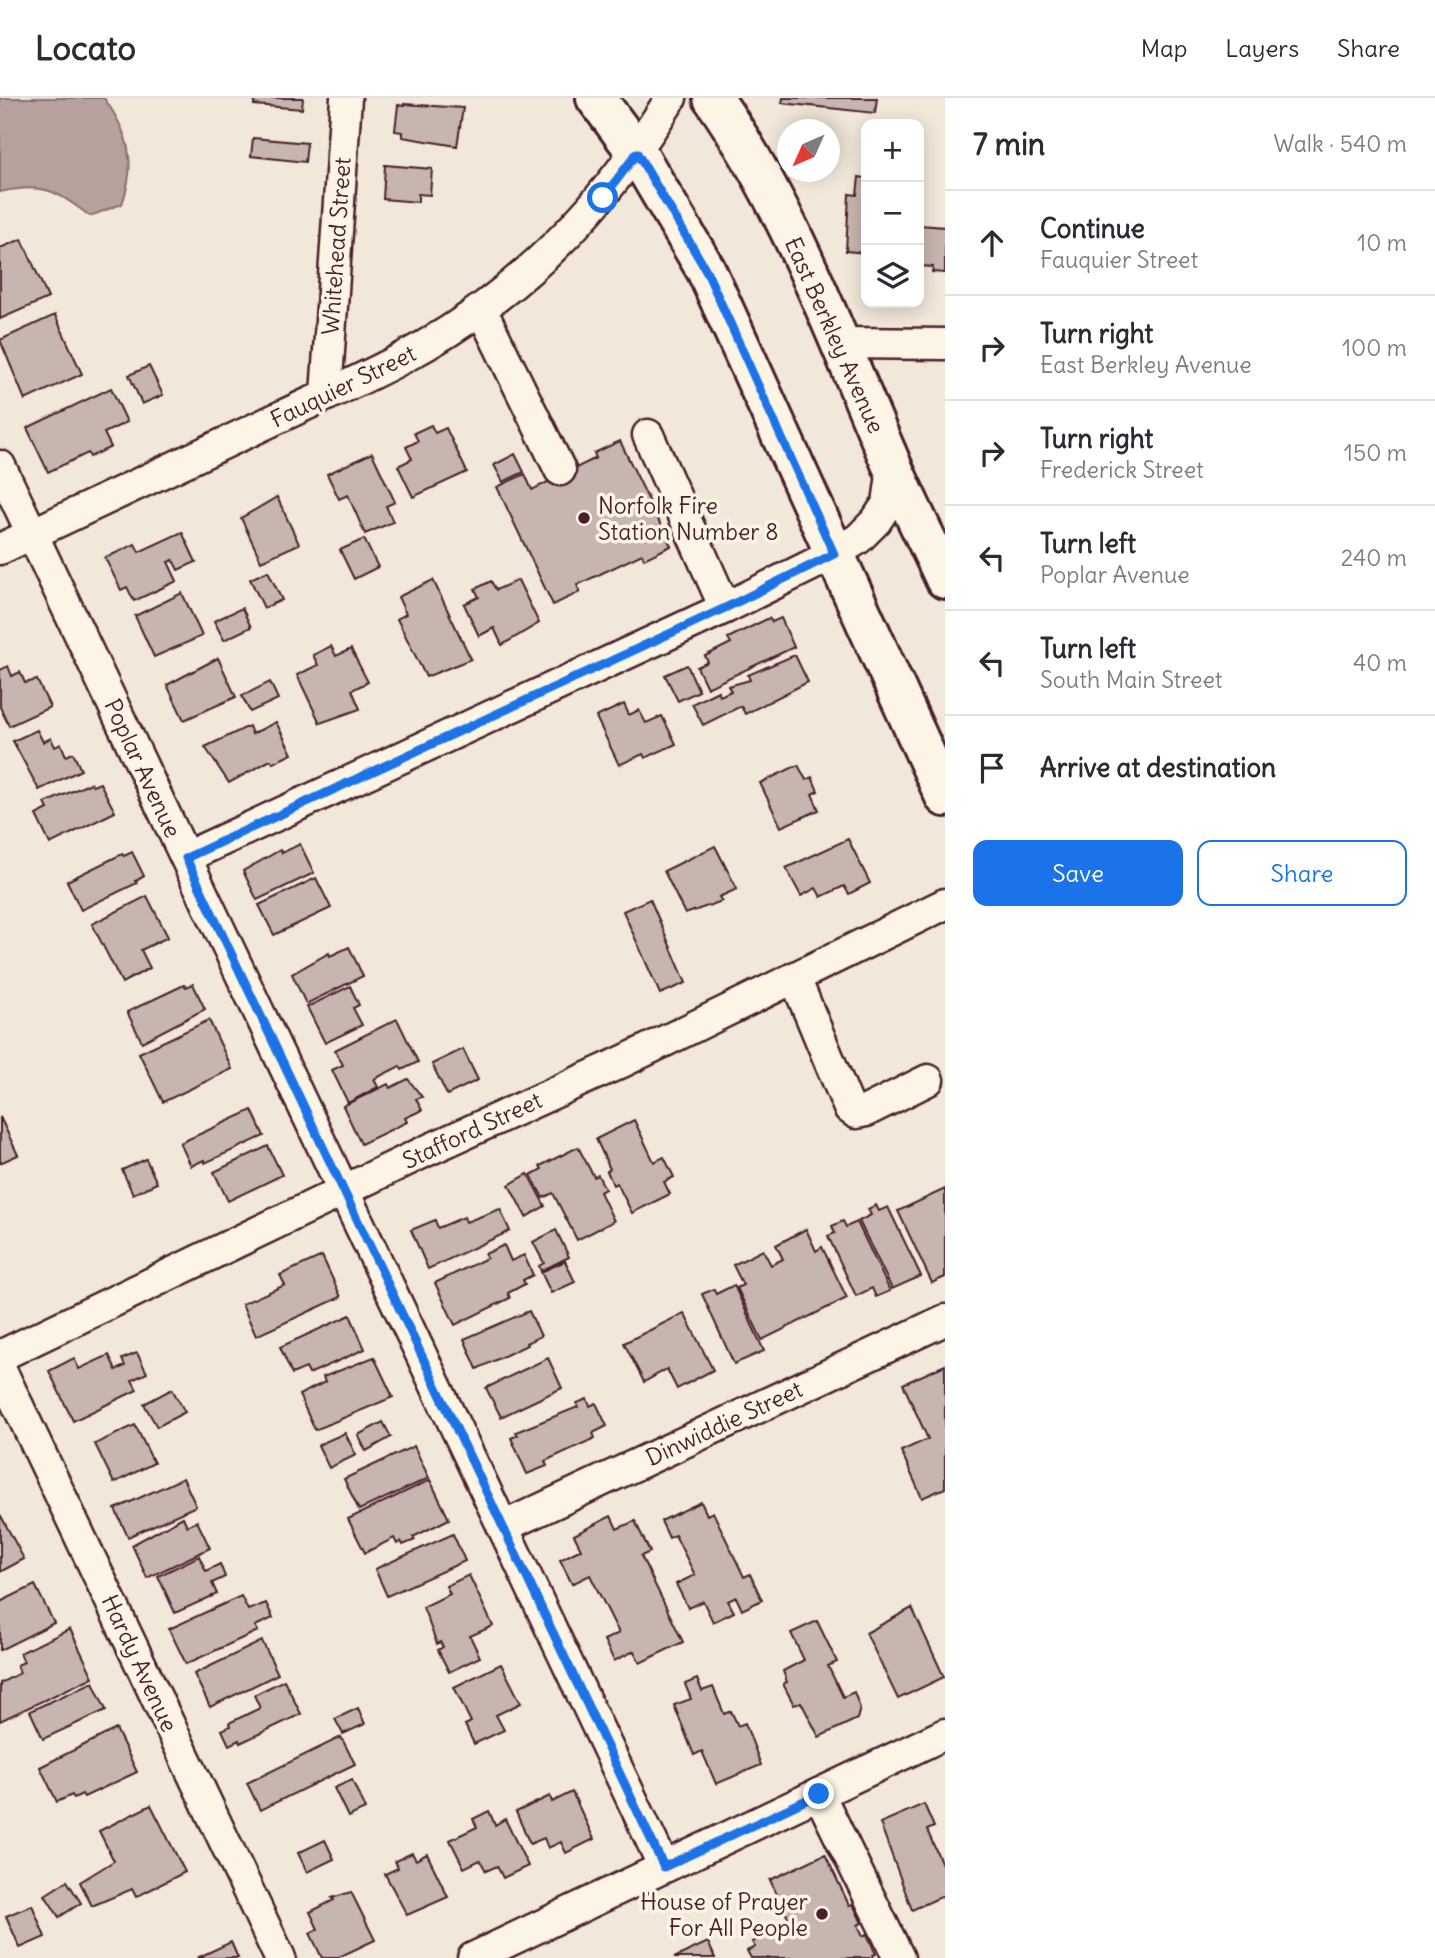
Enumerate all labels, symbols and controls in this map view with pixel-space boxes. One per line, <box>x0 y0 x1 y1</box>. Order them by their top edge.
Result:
text: Locato <box>35 27 136 69</box>
text: Map <box>1141 33 1187 63</box>
text: Layers <box>1225 33 1299 63</box>
text: Share <box>1337 33 1400 63</box>
north arrow <box>777 119 840 182</box>
map controls <box>861 119 924 308</box>
button: + <box>861 119 924 182</box>
text: 7 min <box>973 125 1045 163</box>
text: Walk · 540 m <box>1273 129 1407 158</box>
street label: Whitehead Street <box>315 156 357 336</box>
route start <box>587 182 618 213</box>
button: − <box>861 182 924 245</box>
text: Continue <box>1040 212 1145 245</box>
icon: ahead <box>973 224 1011 262</box>
text: 10 m <box>1357 228 1407 257</box>
street label: East Berkley Avenue <box>779 232 891 438</box>
button: layers <box>861 245 924 308</box>
text: Fauquier Street <box>1040 245 1198 274</box>
text: Turn right <box>1040 317 1153 350</box>
icon: right <box>973 329 1011 367</box>
text: 100 m <box>1342 333 1407 362</box>
street label: Fauquier Street <box>266 338 421 434</box>
text: East Berkley Avenue <box>1040 350 1252 379</box>
text: Turn right <box>1040 422 1153 455</box>
icon: right <box>973 434 1011 472</box>
text: 150 m <box>1344 438 1407 467</box>
text: Frederick Street <box>1040 455 1204 484</box>
place label: Norfolk Fire Station Number 8 <box>598 491 778 546</box>
marker: Norfolk Fire Station Number 8 <box>576 510 592 526</box>
text: Turn left <box>1040 527 1136 560</box>
icon: left <box>973 539 1011 577</box>
text: 240 m <box>1341 543 1407 572</box>
text: Poplar Avenue <box>1040 560 1190 589</box>
text: Turn left <box>1040 632 1136 665</box>
icon: left <box>973 644 1011 682</box>
text: 40 m <box>1353 648 1407 677</box>
text: South Main Street <box>1040 665 1223 694</box>
street label: Poplar Avenue <box>98 694 188 842</box>
icon: arrive <box>973 749 1011 787</box>
text: Arrive at destination <box>1040 751 1276 784</box>
button: Save <box>973 840 1183 906</box>
button: Share <box>1197 840 1407 906</box>
street label: Stafford Street <box>398 1085 547 1175</box>
street label: Dinwiddie Street <box>641 1374 807 1472</box>
street label: Hardy Avenue <box>96 1590 184 1736</box>
route end <box>803 1778 834 1809</box>
place label: House of Prayer For All People <box>640 1887 809 1942</box>
marker: House of Prayer For All People <box>814 1906 830 1922</box>

